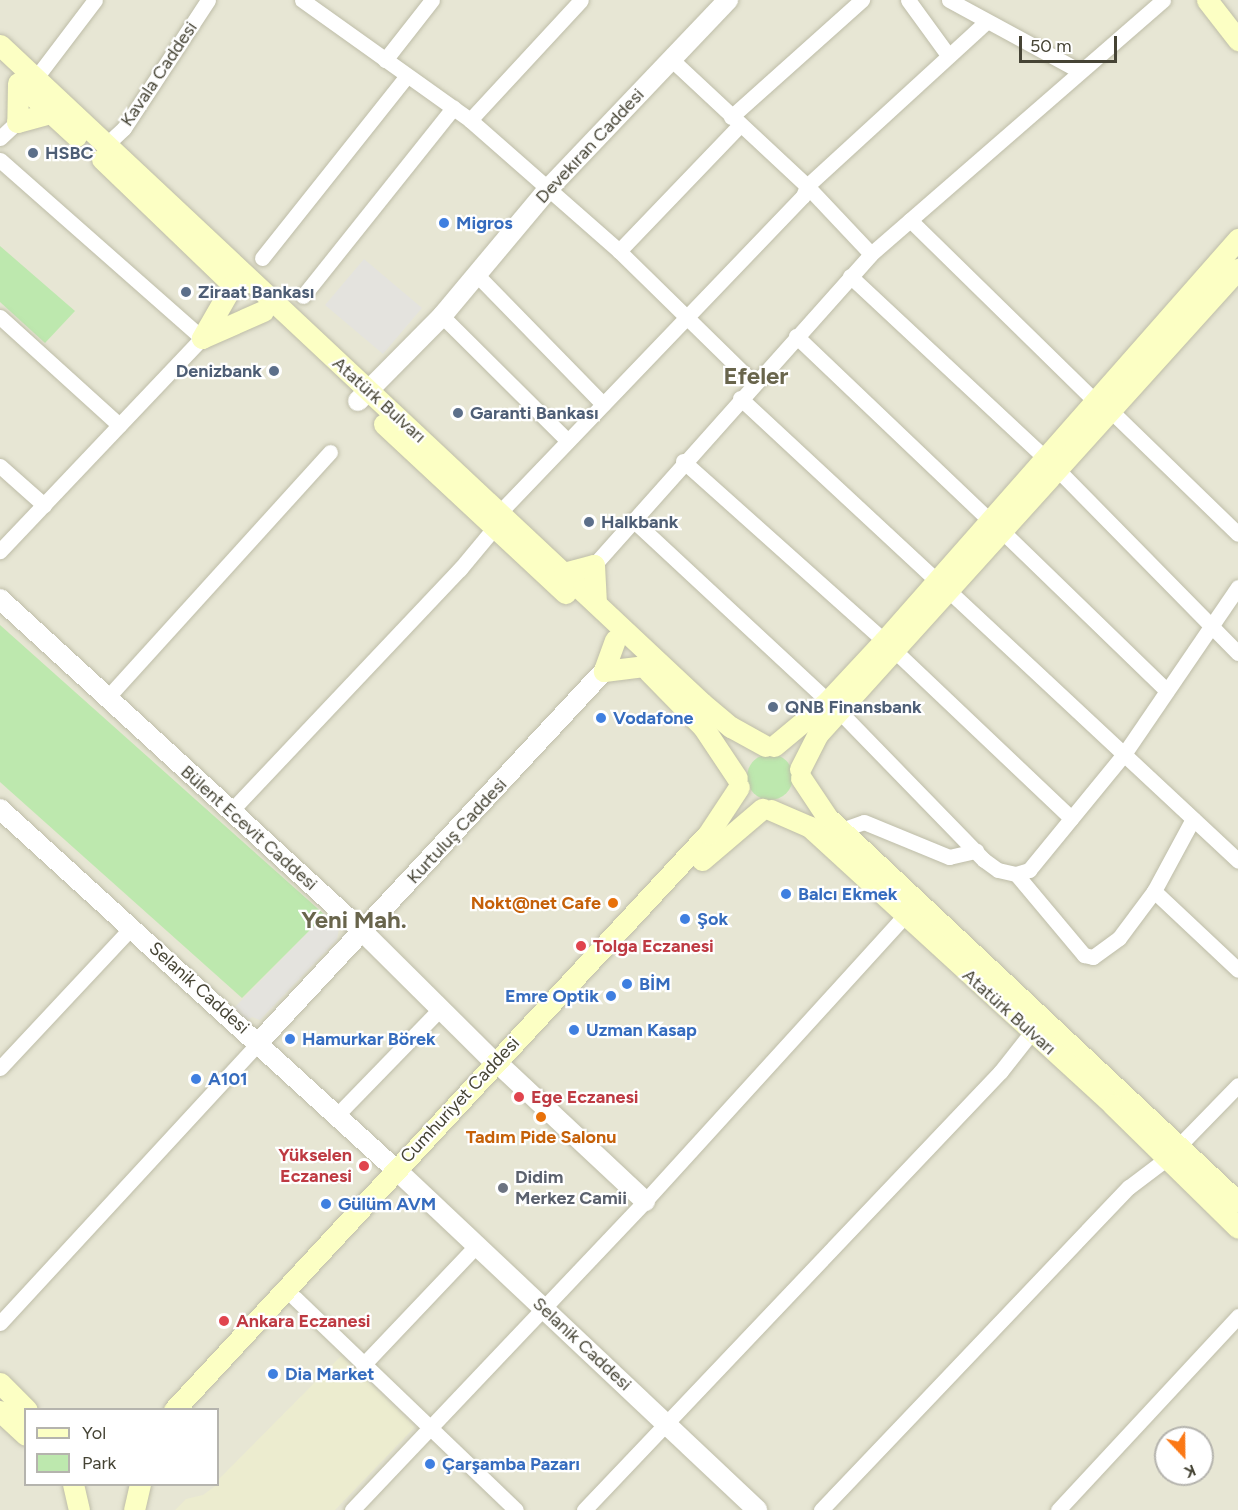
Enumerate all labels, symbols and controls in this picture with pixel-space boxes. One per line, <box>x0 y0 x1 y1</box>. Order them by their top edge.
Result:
street label: Kavala Caddesi <box>116 18 202 130</box>
scale bar <box>1022 24 1120 62</box>
text: 50 m <box>1030 35 1072 57</box>
street label: Devekıran Caddesi <box>531 84 649 208</box>
place label: HSBC <box>45 142 93 164</box>
marker: HSBC <box>26 146 40 160</box>
place label: Migros <box>456 212 513 234</box>
marker: Migros <box>437 216 451 230</box>
place label: Ziraat Bankası <box>198 281 314 303</box>
marker: Ziraat Bankası <box>179 285 193 299</box>
street label: Atatürk Bulvarı <box>328 353 430 447</box>
place label: Denizbank <box>176 360 262 382</box>
district label: Efeler <box>724 362 788 390</box>
marker: Denizbank <box>267 364 281 378</box>
place label: Garanti Bankası <box>470 402 599 424</box>
marker: Garanti Bankası <box>451 406 465 420</box>
place label: Halkbank <box>601 511 678 533</box>
marker: Halkbank <box>582 515 596 529</box>
place label: QNB Finansbank <box>785 696 922 718</box>
marker: QNB Finansbank <box>766 700 780 714</box>
place label: Vodafone <box>613 707 694 729</box>
marker: Vodafone <box>594 711 608 725</box>
street label: Bülent Ecevit Caddesi <box>176 761 322 895</box>
street label: Kurtuluş Caddesi <box>403 774 511 888</box>
place label: Balcı Ekmek <box>798 883 898 905</box>
marker: Balcı Ekmek <box>779 887 793 901</box>
place label: Nokt@net Cafe <box>471 892 601 914</box>
marker: Nokt@net Cafe <box>606 896 620 910</box>
district label: Yeni Mah. <box>301 906 407 934</box>
place label: Şok <box>697 908 728 930</box>
marker: Şok <box>678 912 692 926</box>
place label: Tolga Eczanesi <box>593 935 714 957</box>
street label: Selanik Caddesi <box>145 937 253 1039</box>
marker: Tolga Eczanesi <box>574 939 588 953</box>
street label: Atatürk Bulvarı <box>958 965 1060 1059</box>
place label: BİM <box>639 973 671 995</box>
marker: BİM <box>620 977 634 991</box>
place label: Emre Optik <box>505 985 599 1007</box>
marker: Emre Optik <box>604 989 618 1003</box>
place label: Uzman Kasap <box>586 1019 697 1041</box>
marker: Uzman Kasap <box>567 1023 581 1037</box>
place label: Hamurkar Börek <box>302 1028 436 1050</box>
marker: Hamurkar Börek <box>283 1032 297 1046</box>
street label: Cumhuriyet Caddesi <box>396 1032 524 1168</box>
place label: A101 <box>208 1068 248 1090</box>
marker: A101 <box>189 1072 203 1086</box>
place label: Ege Eczanesi <box>531 1086 639 1108</box>
marker: Ege Eczanesi <box>512 1090 526 1104</box>
marker: Tadım Pide Salonu <box>534 1110 548 1124</box>
place label: Tadım Pide Salonu <box>466 1126 616 1148</box>
place label: Yükselen Eczanesi <box>278 1145 352 1188</box>
marker: Yükselen Eczanesi <box>357 1159 371 1173</box>
place label: Didim Merkez Camii <box>515 1167 627 1210</box>
marker: Didim Merkez Camii <box>496 1181 510 1195</box>
place label: Gülüm AVM <box>338 1193 436 1215</box>
marker: Gülüm AVM <box>319 1197 333 1211</box>
street label: Selanik Caddesi <box>528 1293 636 1395</box>
place label: Ankara Eczanesi <box>236 1310 370 1332</box>
marker: Ankara Eczanesi <box>217 1314 231 1328</box>
place label: Dia Market <box>285 1363 374 1385</box>
marker: Dia Market <box>266 1367 280 1381</box>
legend <box>24 1408 219 1486</box>
text: Yol <box>82 1422 106 1444</box>
north arrow <box>1154 1426 1214 1486</box>
text: Park <box>82 1452 116 1474</box>
place label: Çarşamba Pazarı <box>442 1453 580 1475</box>
marker: Çarşamba Pazarı <box>423 1457 437 1471</box>
text: K <box>1182 1460 1199 1482</box>

